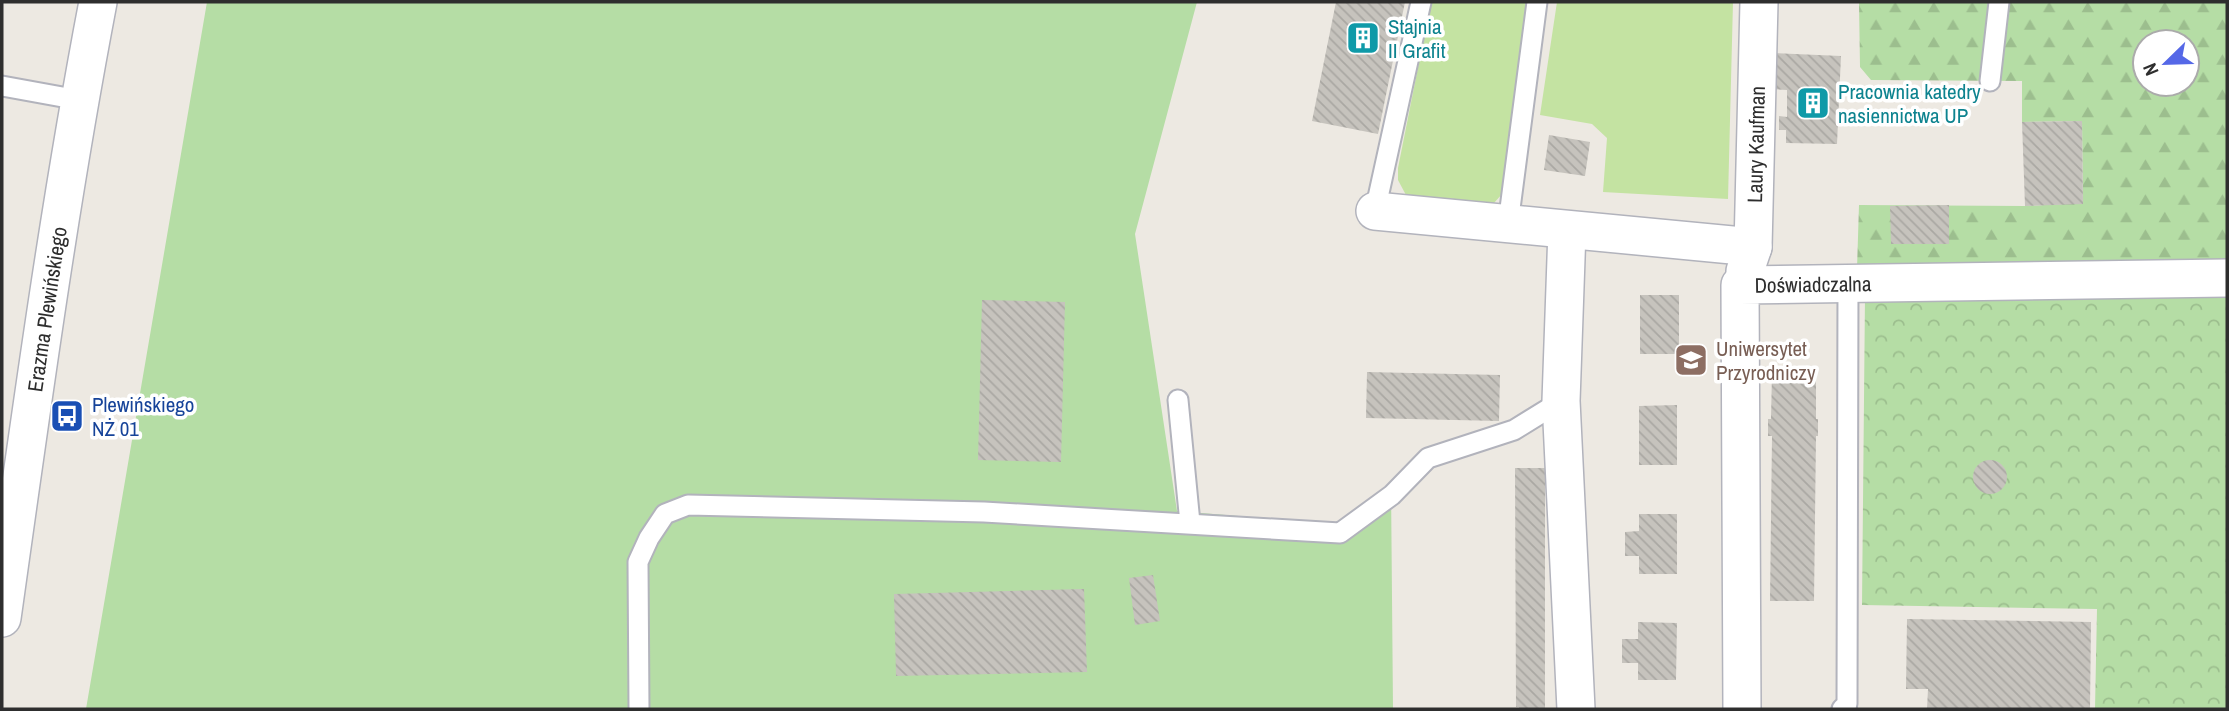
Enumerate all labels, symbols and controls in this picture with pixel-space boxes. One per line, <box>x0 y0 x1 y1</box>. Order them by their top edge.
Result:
place label: Stajnia II Grafit <box>1388 12 1446 65</box>
building icon: Stajnia II Grafit <box>1344 19 1382 57</box>
north arrow <box>2131 28 2201 98</box>
text: N <box>2136 59 2165 80</box>
place label: Pracownia katedry nasiennictwa UP <box>1838 77 1981 130</box>
building icon: Pracownia katedry nasiennictwa UP <box>1794 84 1832 122</box>
street label: Laury Kaufman <box>1740 86 1771 203</box>
street label: Erazma Plewińskiego <box>20 225 73 394</box>
street label: Doświadczalna <box>1754 269 1872 299</box>
place label: Uniwersytet Przyrodniczy <box>1716 334 1816 387</box>
school or university icon: Uniwersytet Przyrodniczy <box>1672 341 1710 379</box>
place label: Plewińskiego NŻ 01 <box>92 390 194 443</box>
bus stop icon: Plewińskiego NŻ 01 <box>48 397 86 435</box>

